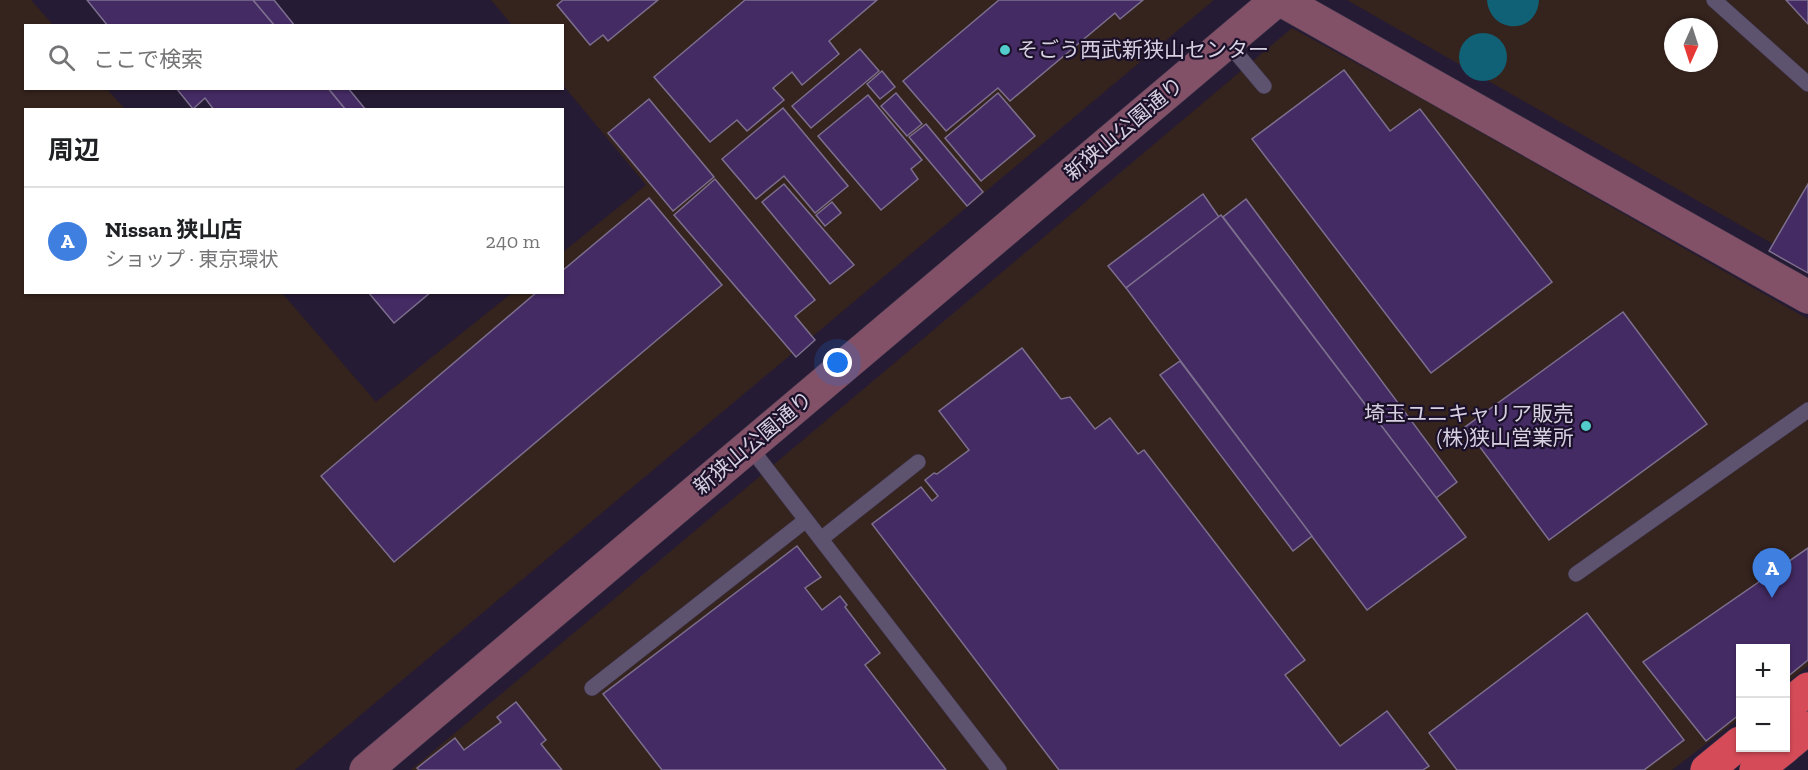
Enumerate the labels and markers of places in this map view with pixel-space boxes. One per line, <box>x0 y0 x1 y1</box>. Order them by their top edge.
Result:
place label: そごう西武新狭山センター <box>1017 37 1269 62</box>
marker: そごう西武新狭山センター <box>998 43 1012 57</box>
place label: 埼玉ユニキャリア販売 (株)狭山営業所 <box>1364 401 1574 450</box>
marker: 埼玉ユニキャリア販売 (株)狭山営業所 <box>1579 419 1593 433</box>
pin: A <box>1752 548 1792 598</box>

